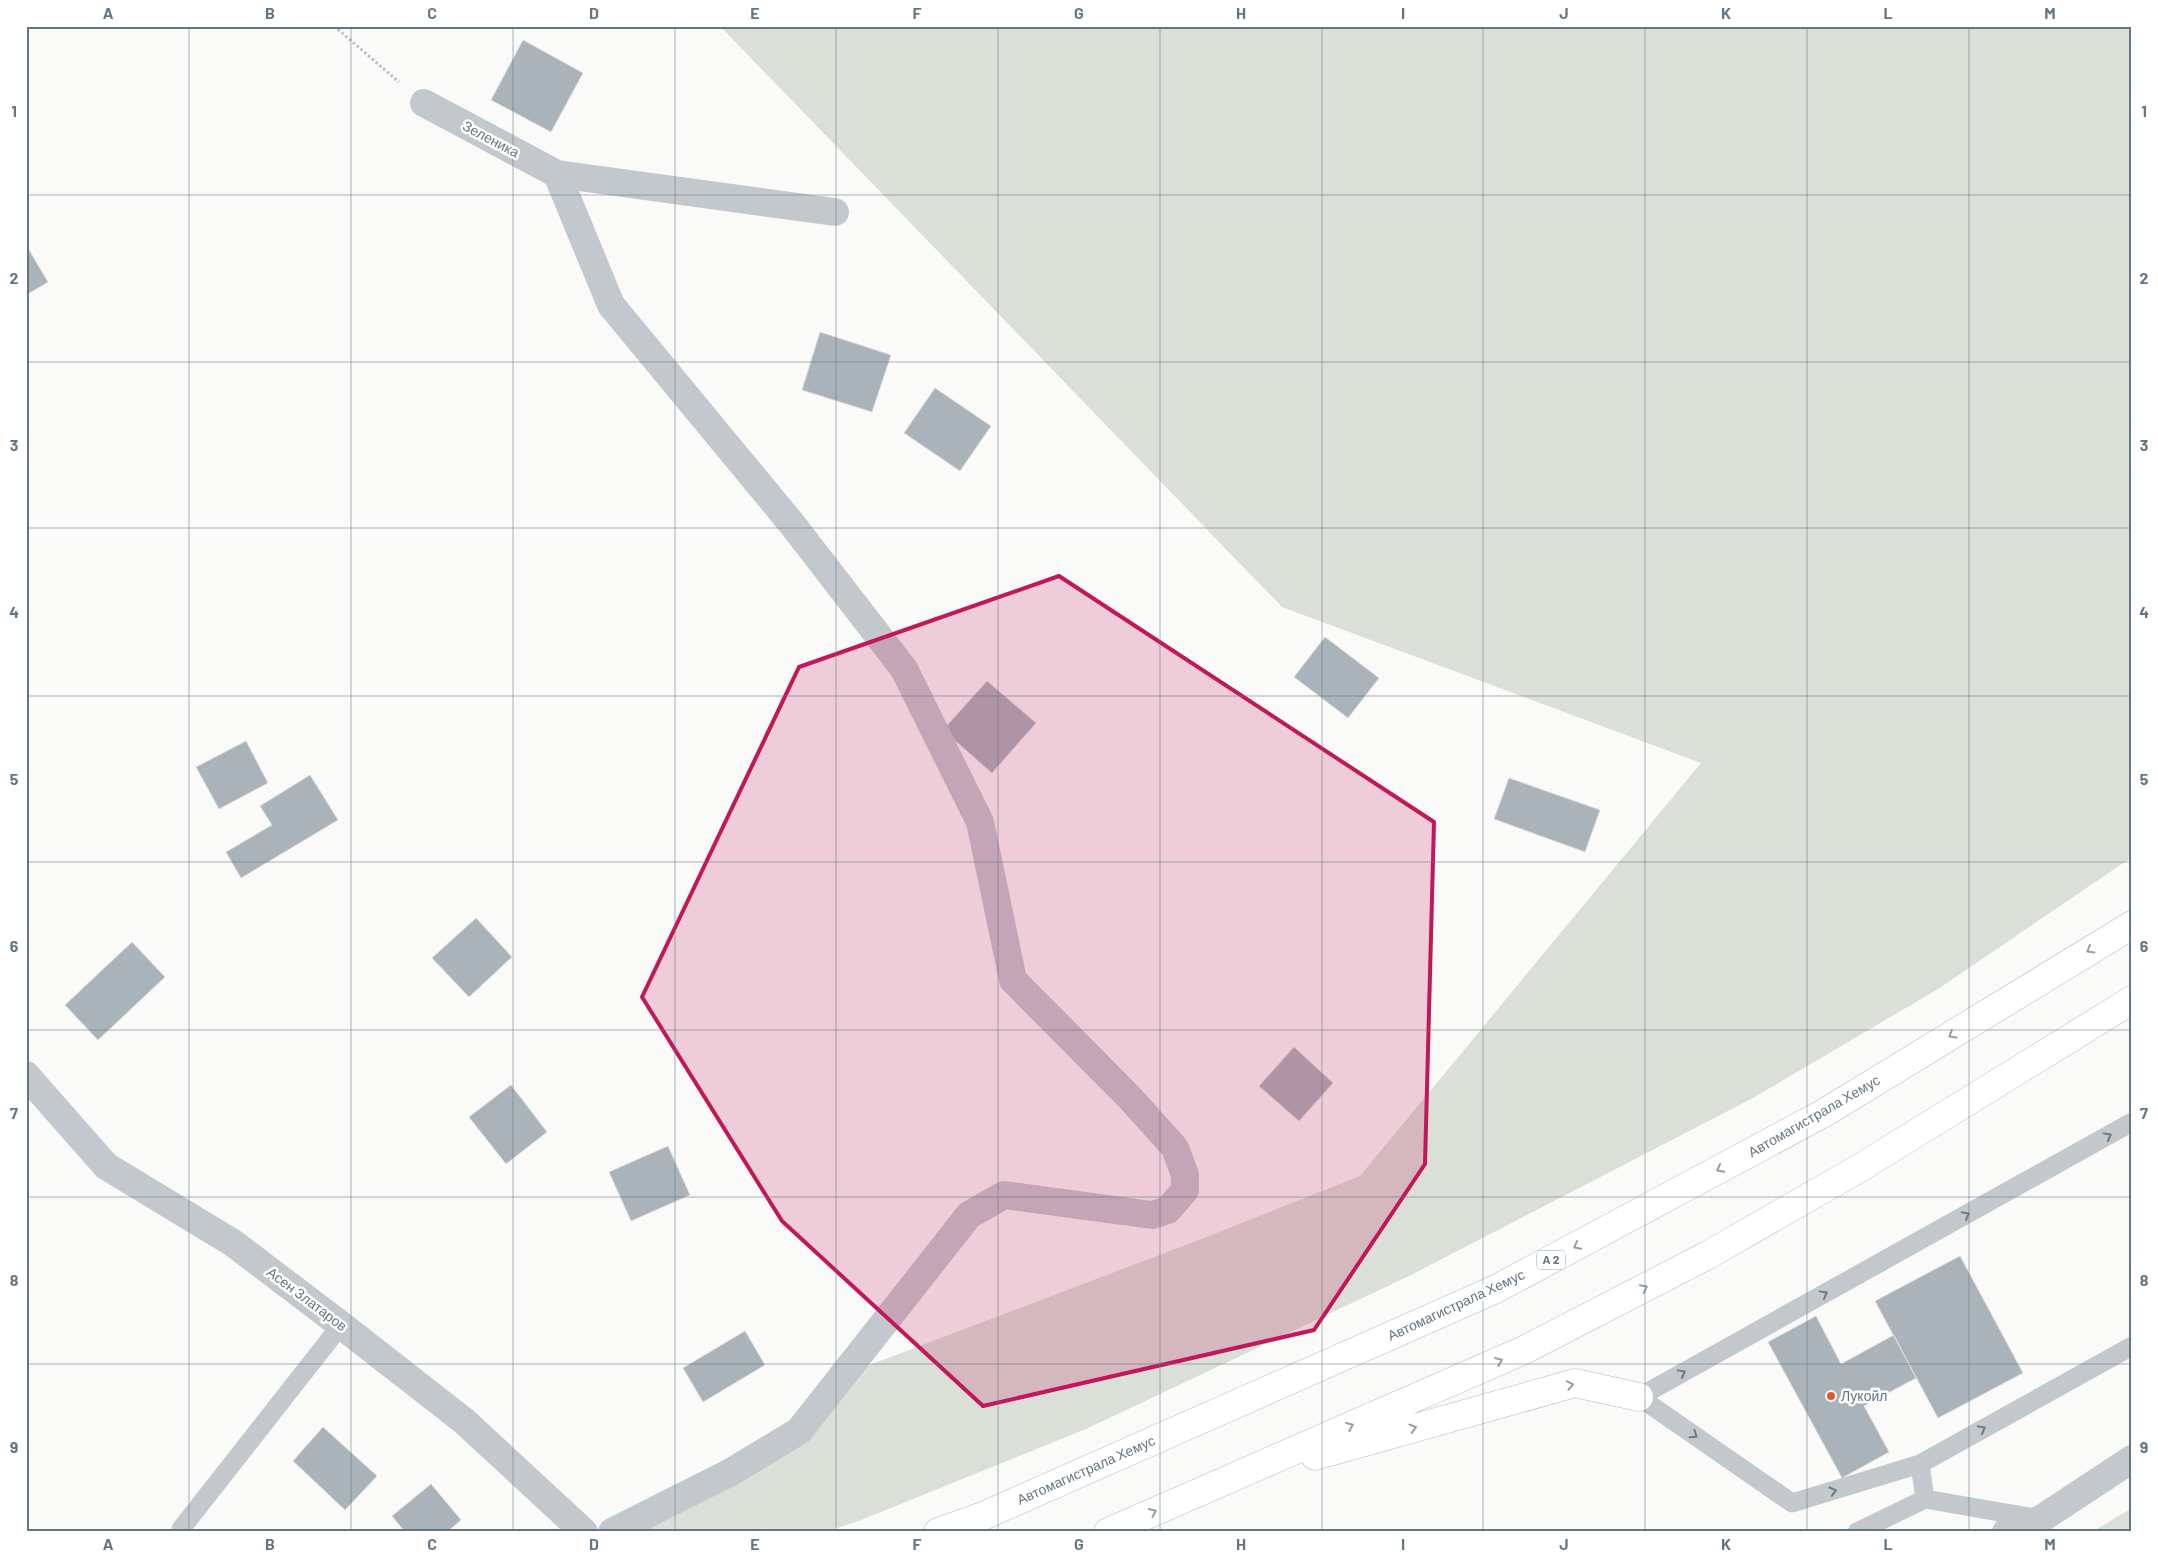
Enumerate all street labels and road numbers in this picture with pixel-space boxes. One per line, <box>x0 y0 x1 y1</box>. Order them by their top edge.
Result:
street label: Зеленика <box>460 117 523 161</box>
street label: Автомагистрала Хемус <box>1745 1071 1883 1160</box>
road number: A 2 <box>1537 1250 1565 1270</box>
street label: Асен Златаров <box>264 1263 351 1334</box>
street label: Автомагистрала Хемус <box>1385 1265 1527 1344</box>
street label: Автомагистрала Хемус <box>1014 1431 1157 1508</box>

